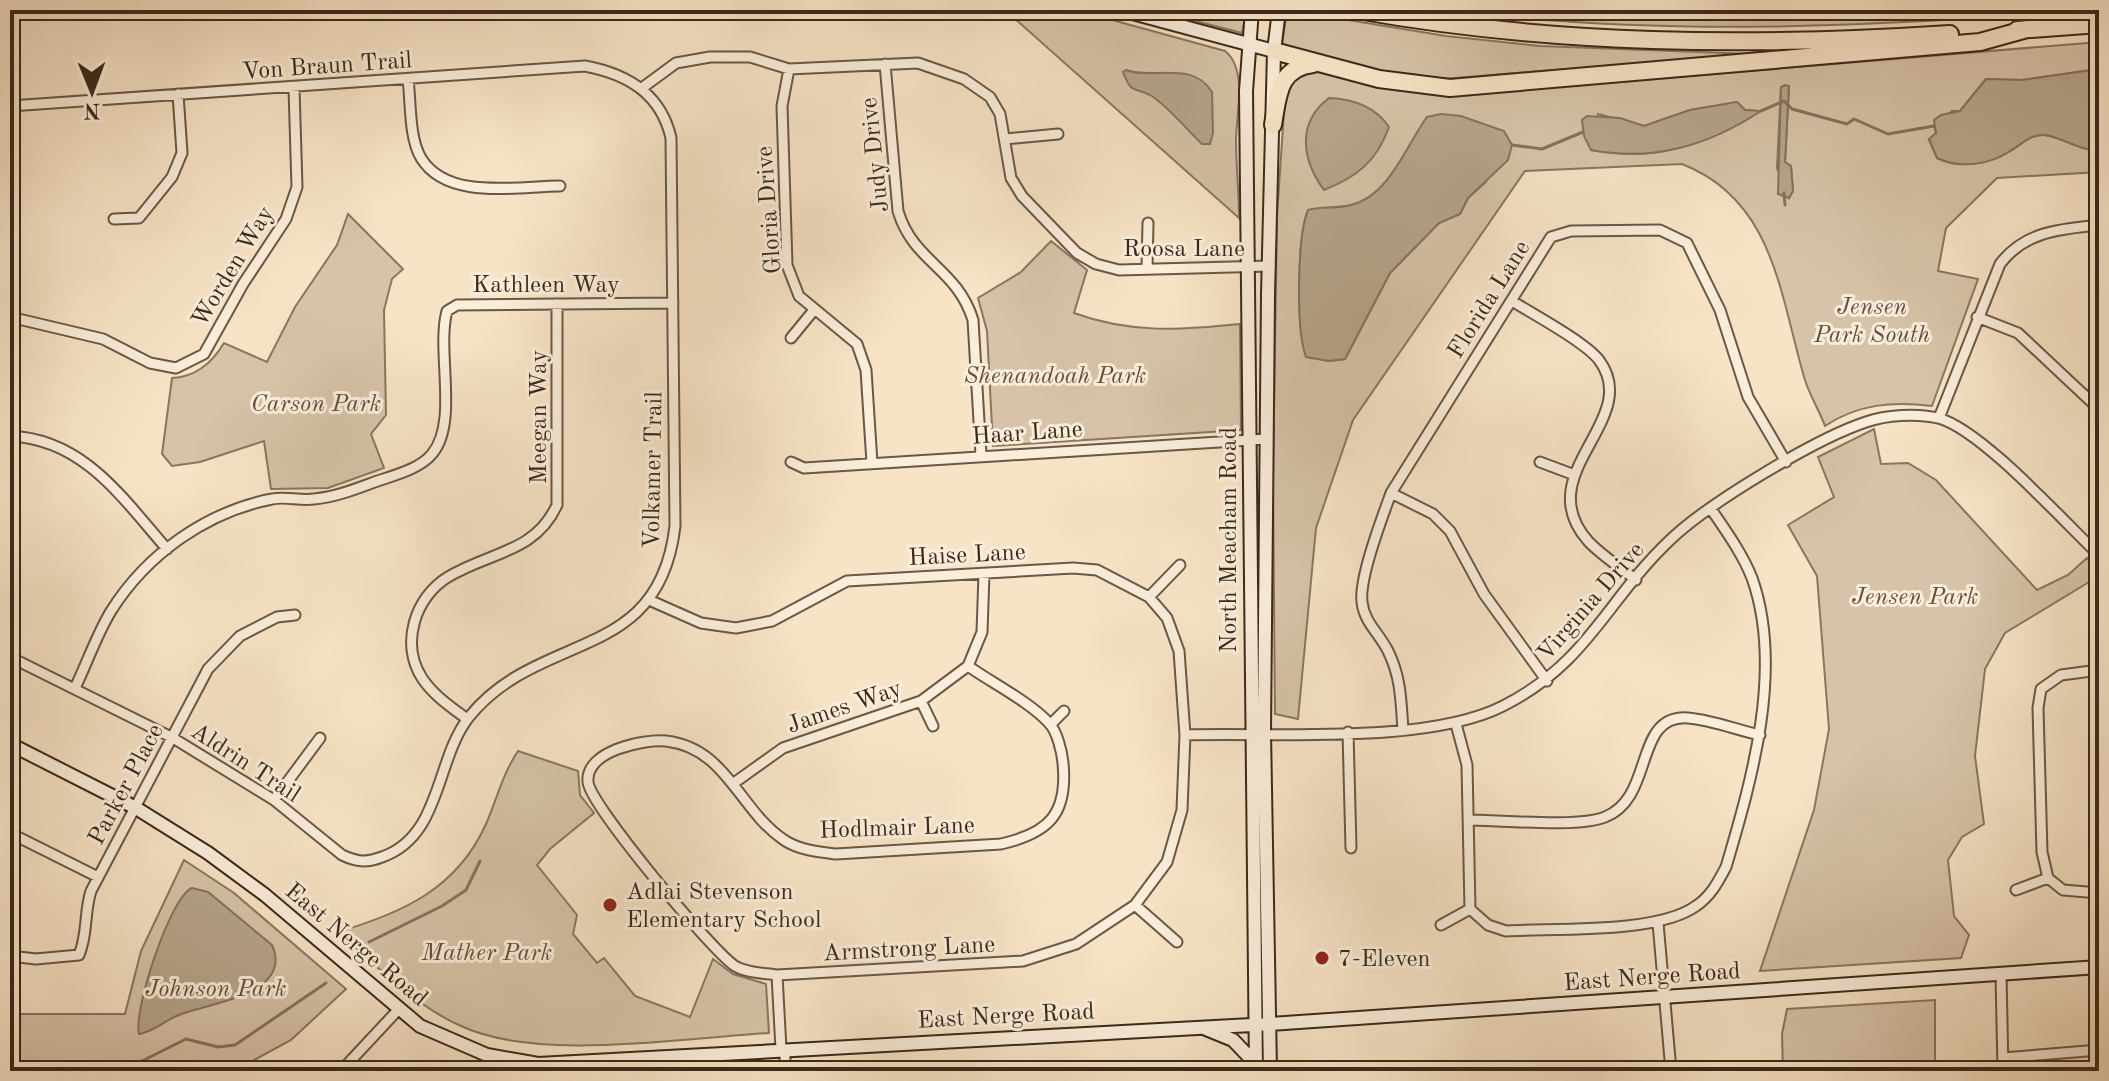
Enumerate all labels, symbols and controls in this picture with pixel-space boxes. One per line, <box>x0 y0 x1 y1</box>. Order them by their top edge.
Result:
street label: Von Braun Trail <box>241 49 413 85</box>
north arrow <box>52 52 132 132</box>
street label: Judy Drive <box>858 96 894 213</box>
text: N <box>84 99 101 121</box>
street label: Gloria Drive <box>754 145 786 275</box>
street label: Worden Way <box>188 202 279 332</box>
street label: Florida Lane <box>1444 237 1535 363</box>
street label: Roosa Lane <box>1123 238 1245 262</box>
street label: Kathleen Way <box>472 274 620 298</box>
park label: Jensen Park South <box>1813 296 1930 348</box>
street label: Meegan Way <box>528 349 552 484</box>
park label: Shenandoah Park <box>964 365 1146 389</box>
street label: Volkamer Trail <box>641 391 667 549</box>
park label: Carson Park <box>251 393 381 417</box>
street label: Haar Lane <box>971 418 1083 450</box>
street label: North Meacham Road <box>1218 427 1242 653</box>
street label: Virginia Drive <box>1534 538 1649 666</box>
street label: Haise Lane <box>908 541 1026 571</box>
park label: Jensen Park <box>1852 586 1978 610</box>
street label: James Way <box>784 677 906 739</box>
street label: Parker Place <box>85 720 169 849</box>
street label: Aldrin Trail <box>186 720 304 808</box>
street label: Hodlmair Lane <box>819 814 975 844</box>
street label: East Nerge Road <box>280 879 431 1012</box>
place label: Adlai Stevenson Elementary School <box>626 881 821 933</box>
marker: Adlai Stevenson Elementary School <box>601 896 619 914</box>
street label: Armstrong Lane <box>822 934 996 966</box>
park label: Mather Park <box>421 942 552 966</box>
place label: 7-Eleven <box>1338 948 1430 972</box>
marker: 7-Eleven <box>1313 949 1331 967</box>
street label: East Nerge Road <box>1563 960 1742 996</box>
park label: Johnson Park <box>145 978 287 1002</box>
street label: East Nerge Road <box>917 1000 1095 1034</box>

